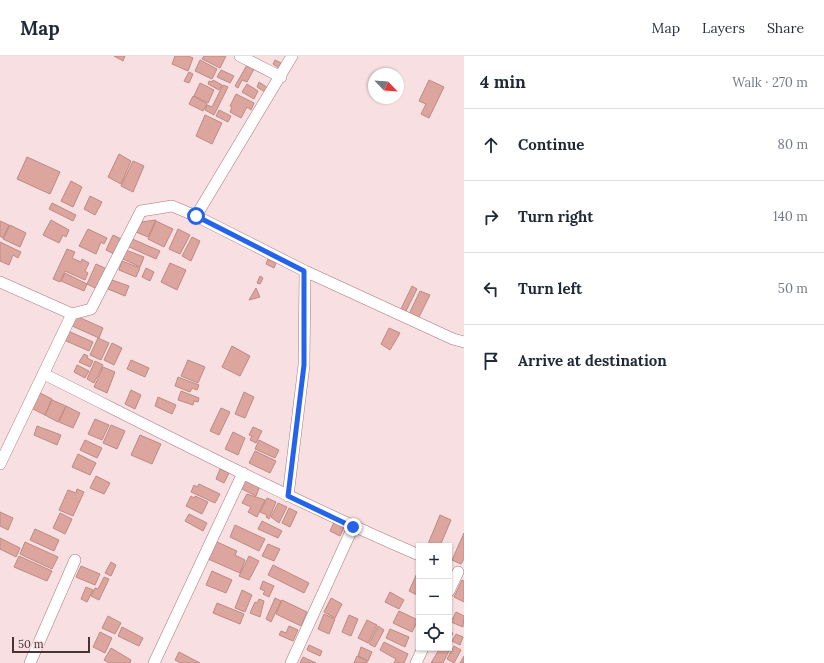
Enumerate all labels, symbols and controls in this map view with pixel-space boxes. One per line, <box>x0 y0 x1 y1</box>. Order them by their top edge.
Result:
text: Map <box>20 16 60 40</box>
text: Map <box>652 19 680 37</box>
text: Layers <box>702 19 745 37</box>
text: Share <box>767 19 804 37</box>
north arrow <box>368 68 404 104</box>
text: 4 min <box>480 71 526 93</box>
text: Walk · 270 m <box>732 74 808 91</box>
icon: ahead <box>480 134 502 156</box>
text: Continue <box>518 135 584 154</box>
text: 80 m <box>778 136 808 153</box>
icon: right <box>480 206 502 228</box>
route start <box>187 207 205 225</box>
text: Turn right <box>518 207 594 226</box>
text: 140 m <box>773 208 808 225</box>
icon: left <box>480 278 502 300</box>
text: Turn left <box>518 279 582 298</box>
text: 50 m <box>778 280 808 297</box>
icon: arrive <box>480 350 502 372</box>
text: Arrive at destination <box>518 351 667 370</box>
route end <box>344 518 362 536</box>
map controls <box>416 543 452 651</box>
button: + <box>416 543 452 579</box>
button: − <box>416 579 452 615</box>
button: locate <box>416 615 452 651</box>
scale bar <box>12 635 90 654</box>
text: 50 m <box>18 637 44 651</box>

